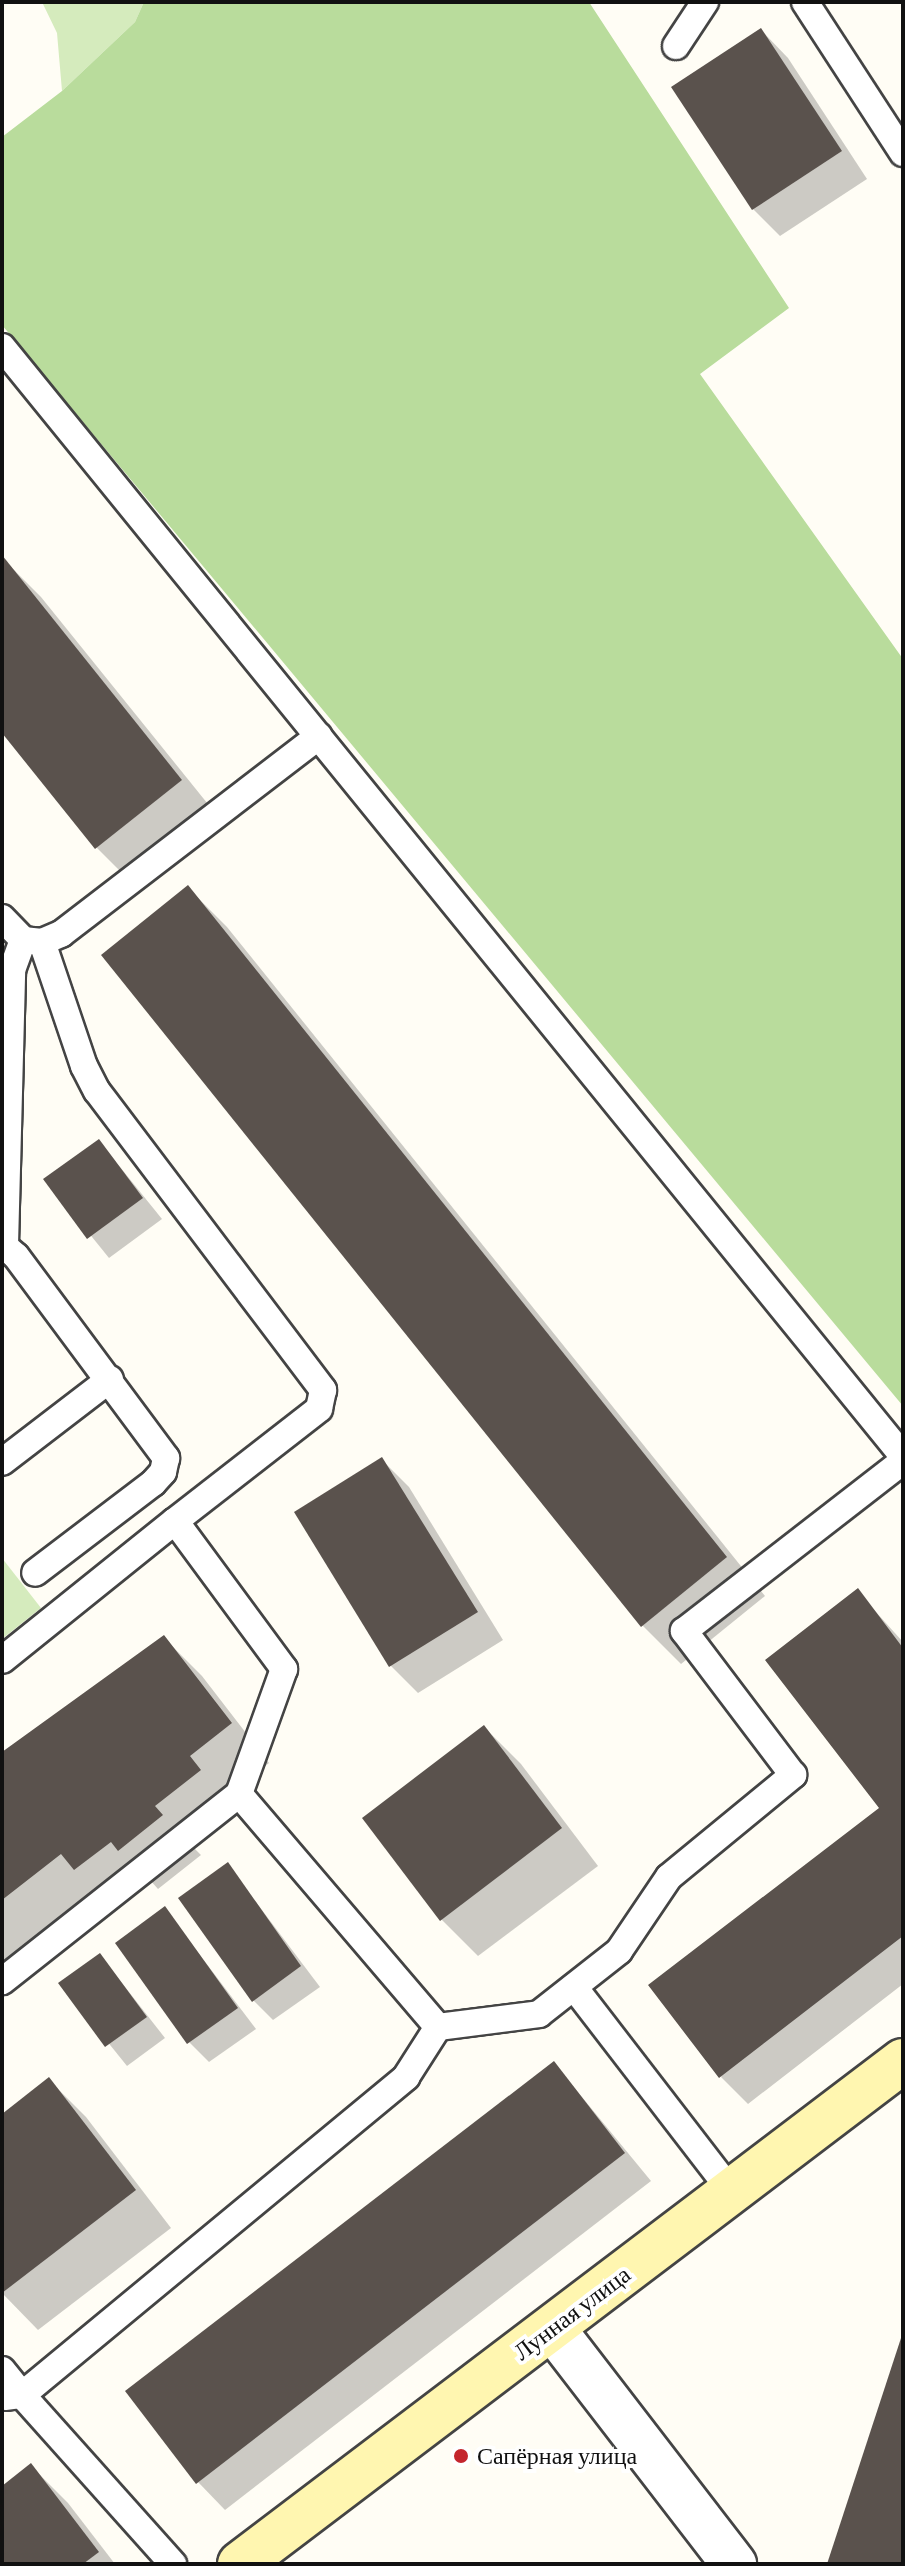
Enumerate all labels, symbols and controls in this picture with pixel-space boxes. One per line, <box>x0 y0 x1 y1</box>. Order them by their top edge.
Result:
street label: Лунная улица <box>508 2260 636 2366</box>
place label: Сапёрная улица <box>477 2442 637 2470</box>
marker: Сапёрная улица <box>452 2447 470 2465</box>

